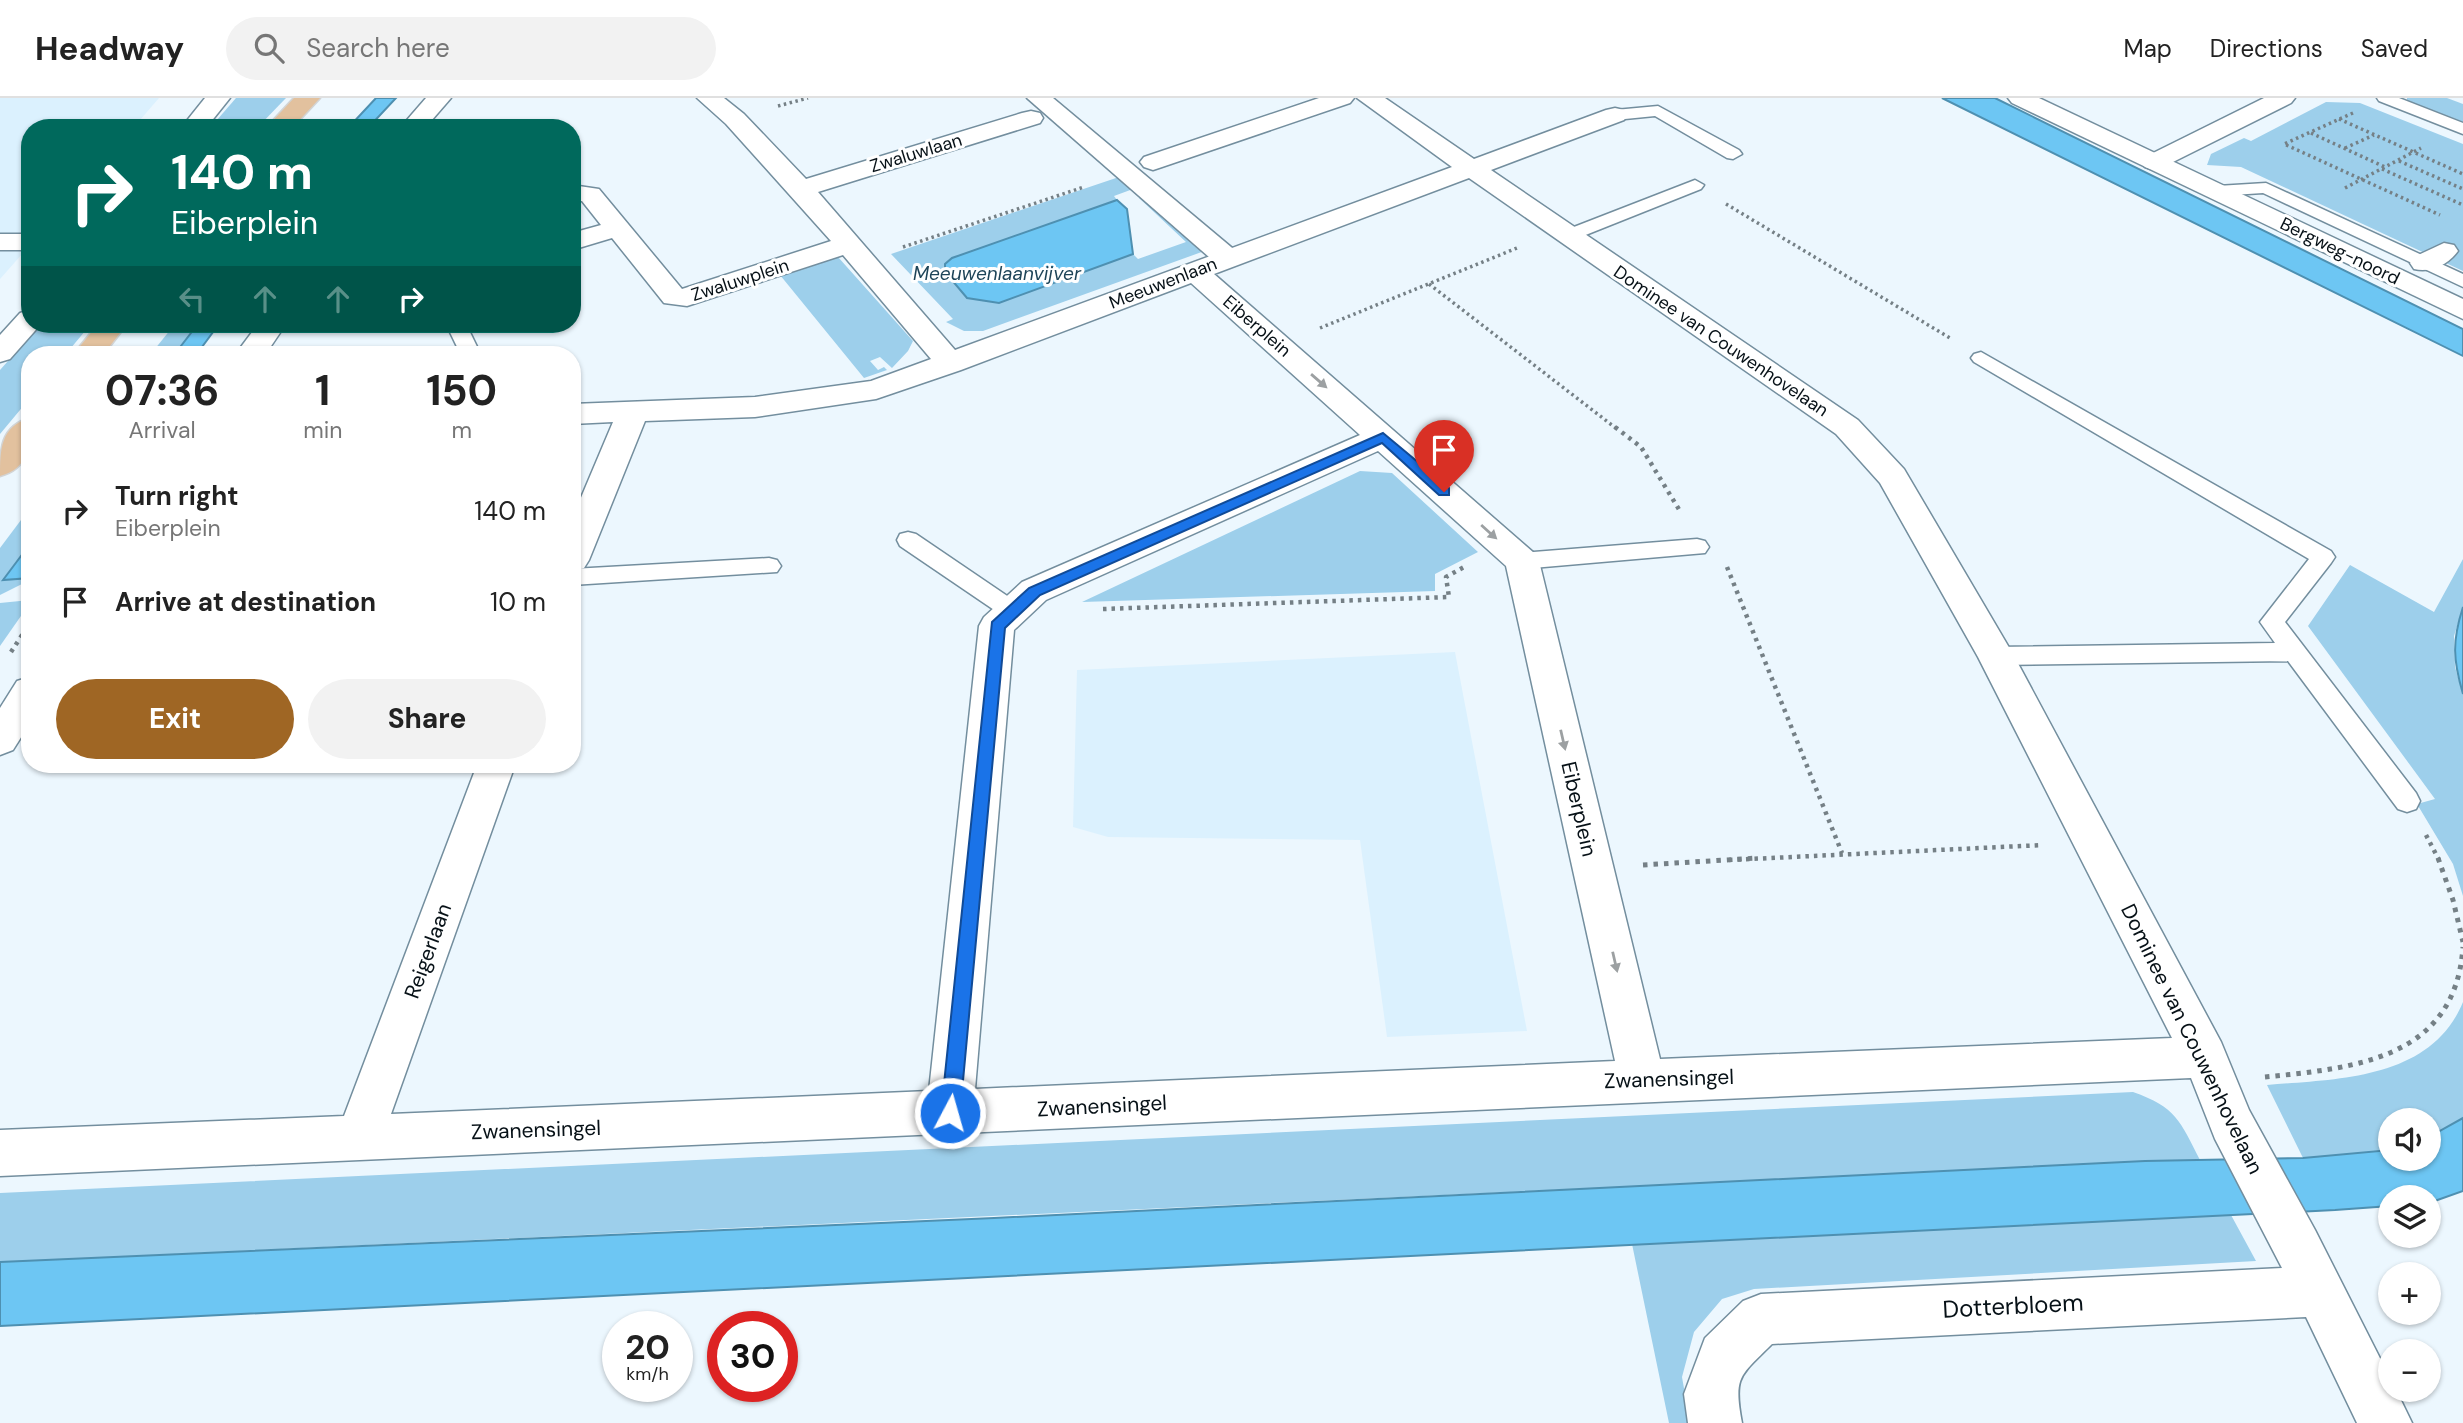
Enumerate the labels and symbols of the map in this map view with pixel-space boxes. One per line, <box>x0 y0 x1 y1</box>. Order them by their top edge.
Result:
street label: Zwaluwlaan <box>867 128 965 178</box>
street label: Bergweg-noord <box>2276 212 2404 290</box>
street label: Meeuwenlaan <box>1106 251 1220 315</box>
street label: Zwaluwplein <box>688 253 792 307</box>
street label: Dominee van Couwenhovelaan <box>1609 260 1833 422</box>
water label: Meeuwenlaanvijver <box>913 261 1082 286</box>
street label: Eiberplein <box>1218 290 1296 362</box>
one-way arrow <box>1310 373 1328 389</box>
pin <box>1414 420 1474 492</box>
one-way arrow <box>1480 524 1498 540</box>
one-way arrow <box>1558 729 1569 751</box>
street label: Eiberplein <box>1554 759 1604 859</box>
street label: Dominee van Couwenhovelaan <box>2114 899 2270 1179</box>
street label: Reigerlaan <box>398 900 458 1002</box>
one-way arrow <box>1609 951 1620 973</box>
street label: Zwanensingel <box>1604 1063 1734 1095</box>
position arrow <box>913 1076 987 1150</box>
street label: Zwanensingel <box>1036 1089 1168 1123</box>
street label: Zwanensingel <box>471 1114 601 1146</box>
street label: Dotterbloem <box>1942 1286 2084 1325</box>
speed limit sign: 30 <box>707 1311 798 1402</box>

